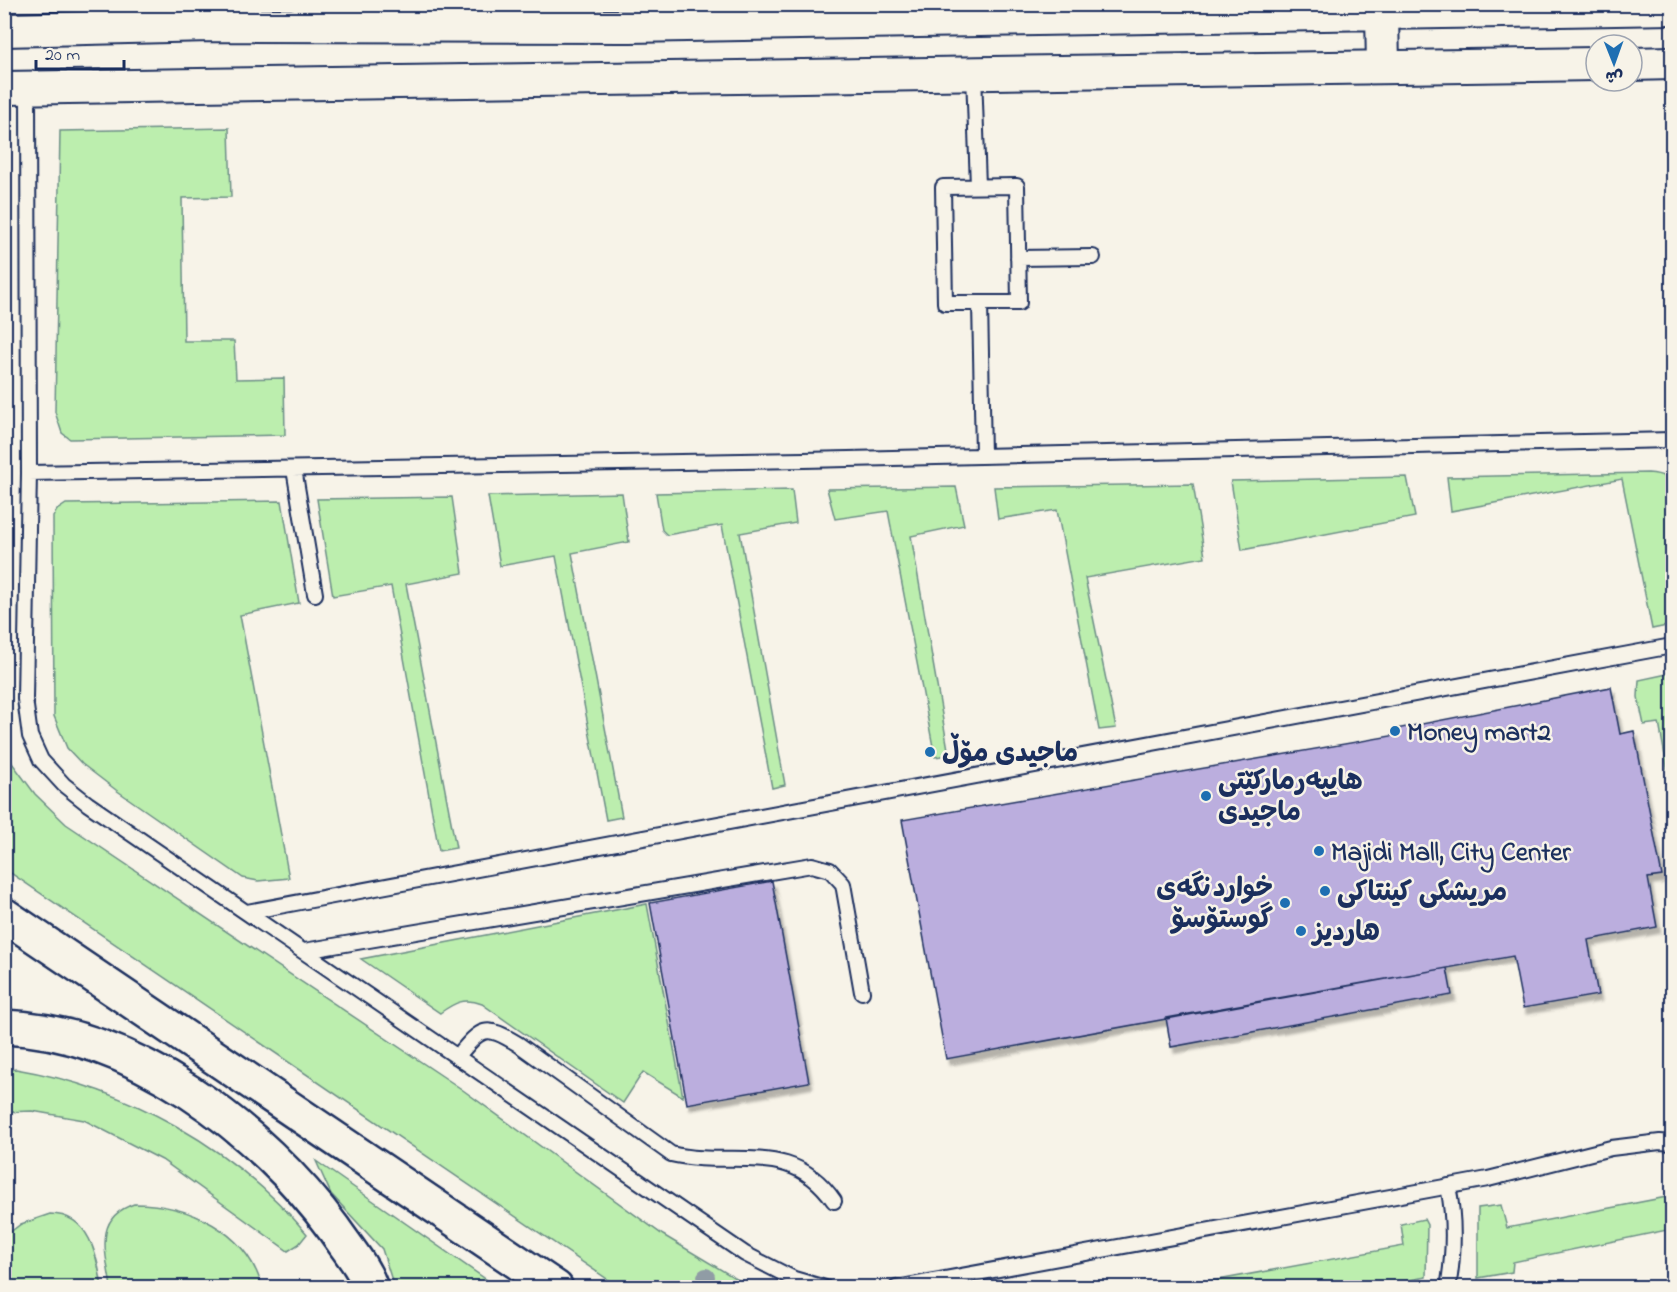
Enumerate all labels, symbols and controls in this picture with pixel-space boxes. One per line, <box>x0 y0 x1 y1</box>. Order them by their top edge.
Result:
scale bar <box>36 33 124 71</box>
north arrow <box>1584 33 1644 93</box>
text: 20 m <box>45 43 80 69</box>
text: ش <box>1605 64 1623 88</box>
place label: Money mart2 <box>1407 714 1552 753</box>
marker: Money mart2 <box>1388 724 1402 738</box>
place label: ماجیدی مۆڵ <box>942 732 1078 774</box>
marker: ماجیدی مۆڵ <box>923 745 937 759</box>
place label: هایپەرمارکێتی ماجیدی <box>1218 763 1363 833</box>
marker: هایپەرمارکێتی ماجیدی <box>1199 789 1213 803</box>
place label: Majidi Mall, City Center <box>1331 834 1571 873</box>
marker: Majidi Mall, City Center <box>1312 844 1326 858</box>
place label: خواردنگەی گوستۆسۆ <box>1156 870 1273 940</box>
place label: مریشکی کینتاکی <box>1337 874 1507 913</box>
marker: مریشکی کینتاکی <box>1318 884 1332 898</box>
marker: خواردنگەی گوستۆسۆ <box>1278 896 1292 910</box>
place label: هاردیز <box>1310 914 1380 953</box>
marker: هاردیز <box>1294 924 1308 938</box>

